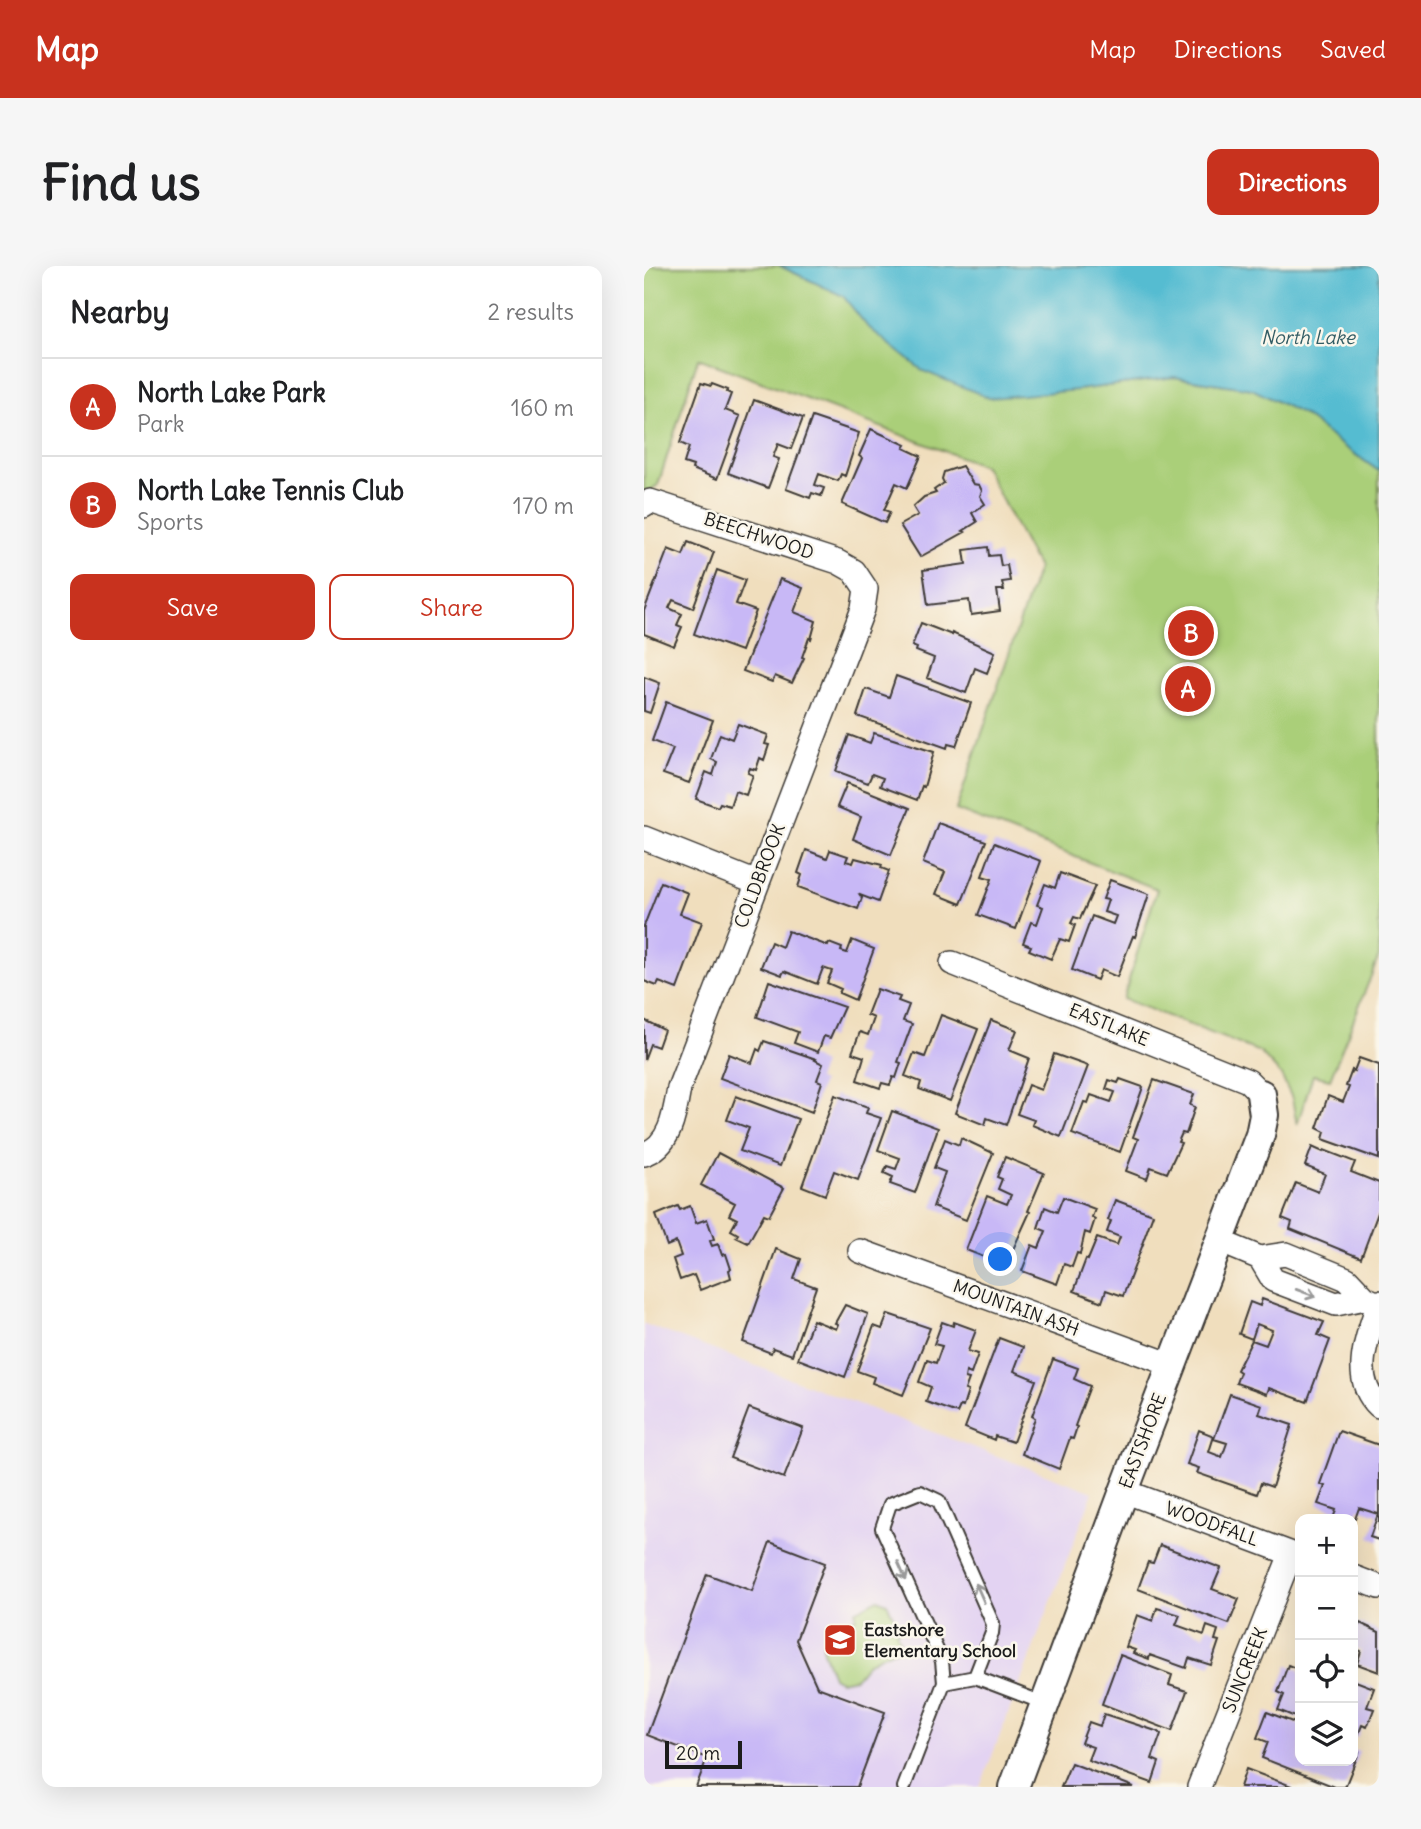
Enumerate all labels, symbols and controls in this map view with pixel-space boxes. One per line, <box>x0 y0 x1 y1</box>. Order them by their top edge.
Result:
text: Map <box>35 28 99 70</box>
text: Map <box>1089 34 1136 64</box>
text: Directions <box>1174 34 1282 64</box>
text: Saved <box>1320 34 1386 64</box>
button: Directions <box>1207 149 1379 215</box>
text: Find us <box>42 152 200 213</box>
text: Nearby <box>70 293 170 331</box>
text: 2 results <box>488 297 574 326</box>
water label: North Lake <box>1261 325 1357 349</box>
text: North Lake Park <box>137 376 326 409</box>
text: A <box>86 393 100 422</box>
text: 160 m <box>511 393 574 422</box>
text: Park <box>137 409 185 438</box>
text: North Lake Tennis Club <box>137 474 404 507</box>
text: B <box>85 491 101 520</box>
text: 170 m <box>513 491 574 520</box>
text: Sports <box>137 507 203 536</box>
street label: BEECHWOOD <box>701 507 817 564</box>
button: Save <box>70 574 315 640</box>
button: Share <box>329 574 574 640</box>
pin: B <box>1168 607 1214 659</box>
pin: A <box>1165 663 1211 715</box>
street label: COLDBROOK <box>729 820 790 931</box>
street label: EASTLAKE <box>1066 998 1153 1051</box>
your location <box>983 1242 1017 1276</box>
street label: MOUNTAIN ASH <box>950 1274 1082 1341</box>
one-way arrow <box>1295 1287 1317 1300</box>
street label: EASTSHORE <box>1114 1390 1171 1492</box>
street label: WOODFALL <box>1162 1496 1262 1551</box>
map controls <box>1295 1514 1358 1766</box>
button: + <box>1295 1514 1358 1577</box>
one-way arrow <box>896 1560 909 1582</box>
button: − <box>1295 1577 1358 1640</box>
one-way arrow <box>973 1583 986 1605</box>
place label: Eastshore Elementary School <box>864 1618 1016 1662</box>
school or university icon: Eastshore Elementary School <box>821 1621 859 1659</box>
street label: SUNCREEK <box>1217 1624 1272 1716</box>
button: locate <box>1295 1640 1358 1703</box>
button: layers <box>1295 1703 1358 1766</box>
scale bar <box>665 1738 742 1770</box>
text: 20 m <box>676 1741 720 1765</box>

